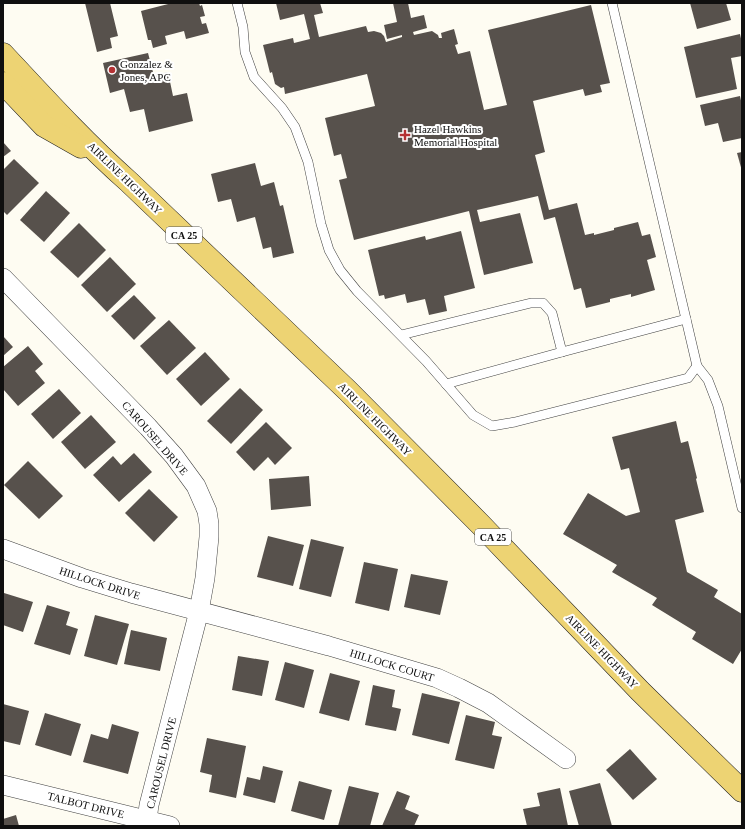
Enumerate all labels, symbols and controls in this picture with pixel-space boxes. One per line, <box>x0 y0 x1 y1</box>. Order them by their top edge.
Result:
place label: Gonzalez & Jones, APC <box>120 58 173 83</box>
marker: Gonzalez & Jones, APC <box>107 65 117 75</box>
place label: Hazel Hawkins Memorial Hospital <box>414 123 497 148</box>
marker: Hazel Hawkins Memorial Hospital <box>399 129 411 141</box>
street label: AIRLINE HIGHWAY <box>85 140 165 216</box>
road number: CA 25 <box>166 227 202 243</box>
street label: AIRLINE HIGHWAY <box>336 380 414 458</box>
street label: CAROUSEL DRIVE <box>120 399 191 478</box>
road number: CA 25 <box>475 529 511 545</box>
street label: HILLOCK DRIVE <box>58 564 142 602</box>
street label: AIRLINE HIGHWAY <box>564 611 640 691</box>
street label: HILLOCK COURT <box>348 646 436 684</box>
street label: CAROUSEL DRIVE <box>144 716 178 810</box>
street label: TALBOT DRIVE <box>46 790 126 820</box>

